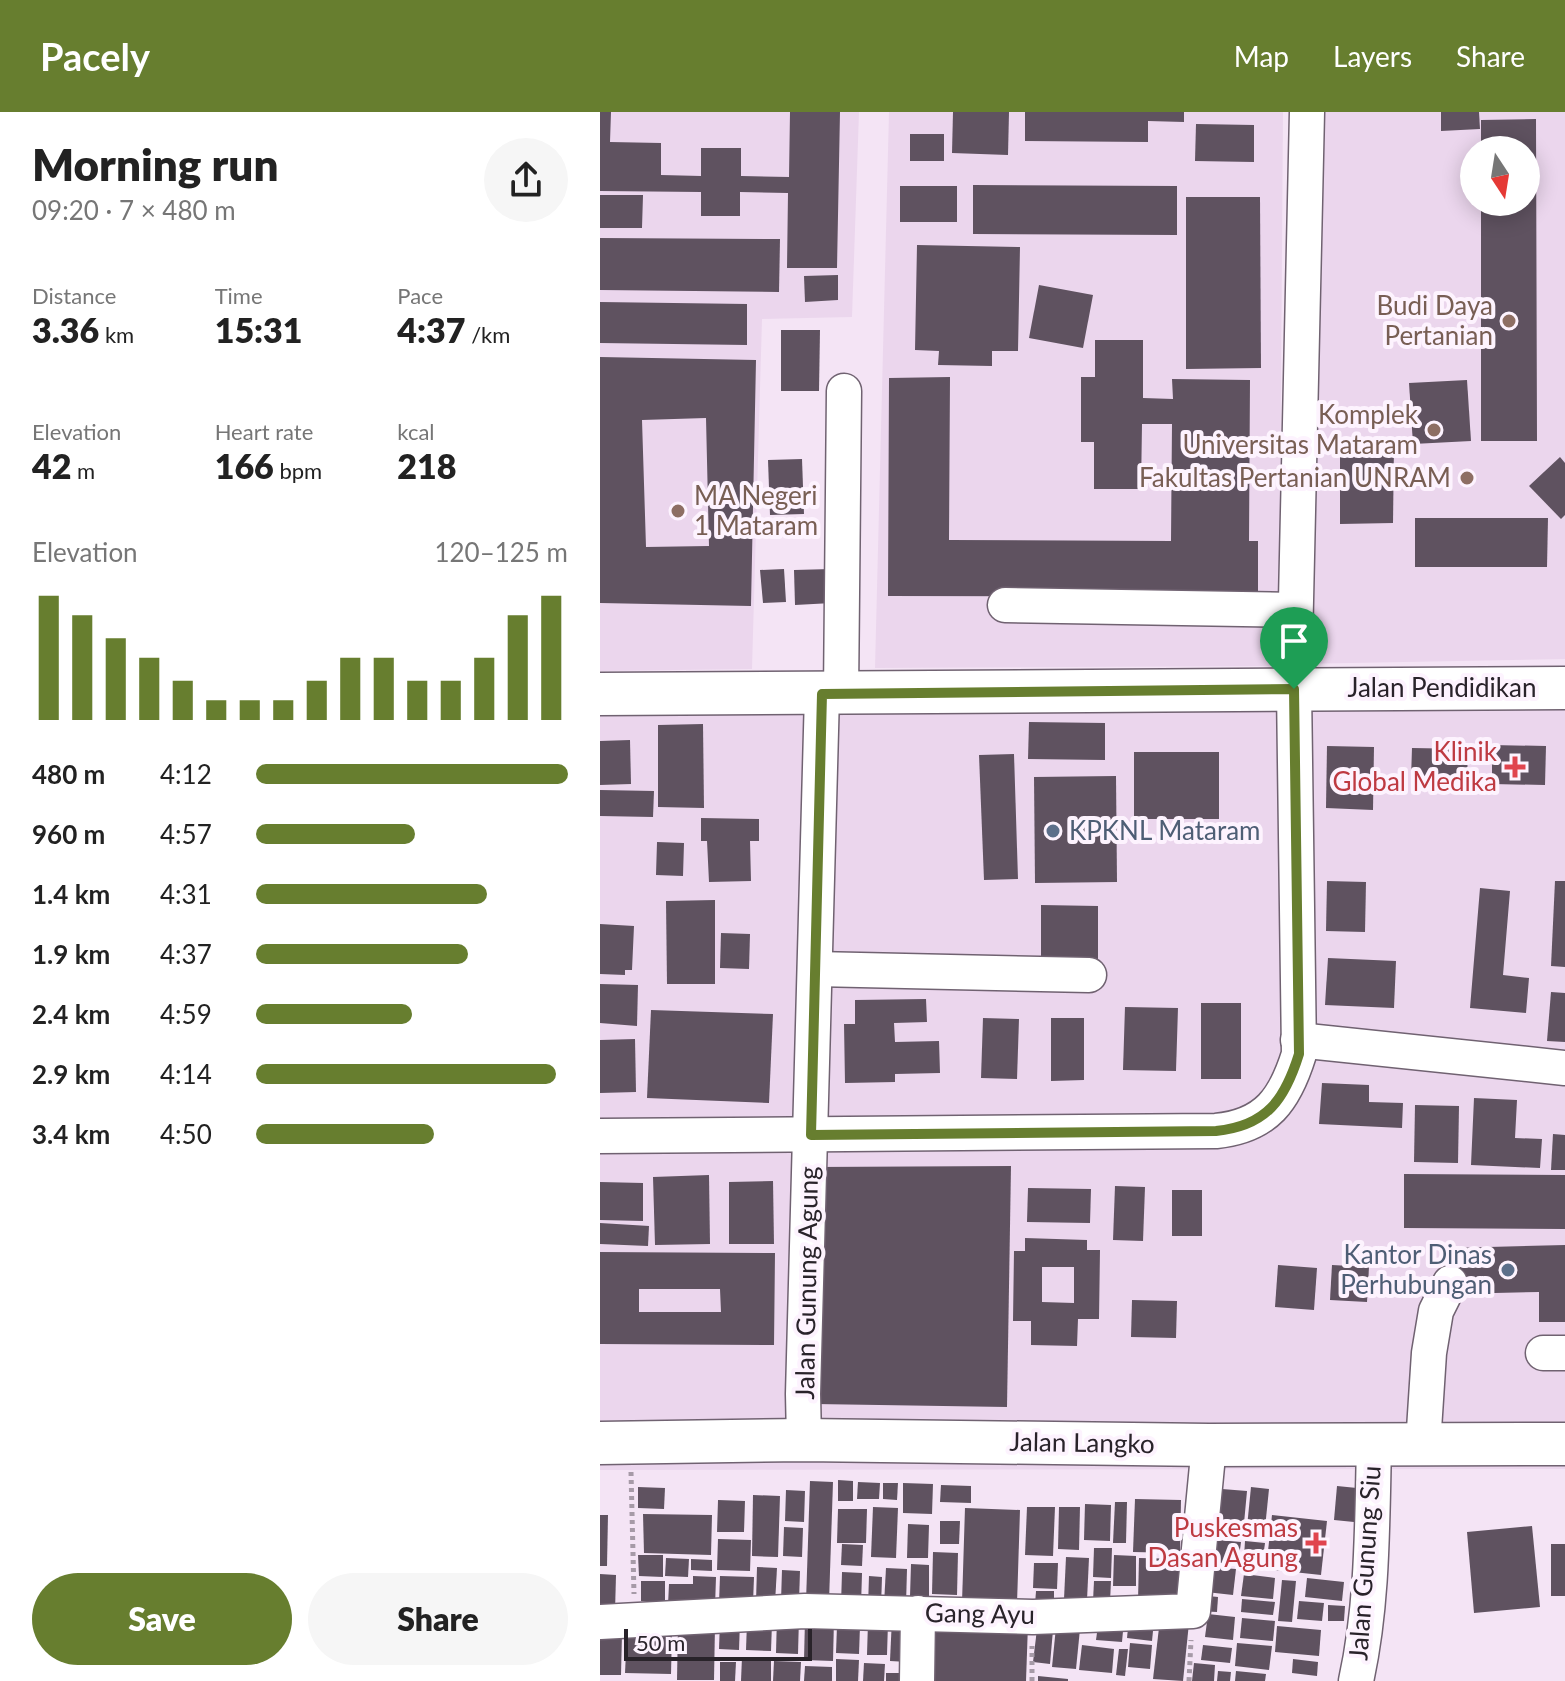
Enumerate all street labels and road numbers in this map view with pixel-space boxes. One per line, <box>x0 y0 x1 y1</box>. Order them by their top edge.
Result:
street label: Jalan Pendidikan <box>1347 671 1537 703</box>
street label: Jalan Gunung Agung <box>788 1166 824 1400</box>
street label: Jalan Langko <box>1009 1425 1155 1459</box>
street label: Jalan Gunung Siu <box>1341 1464 1387 1661</box>
street label: Gang Ayu <box>925 1596 1035 1630</box>

